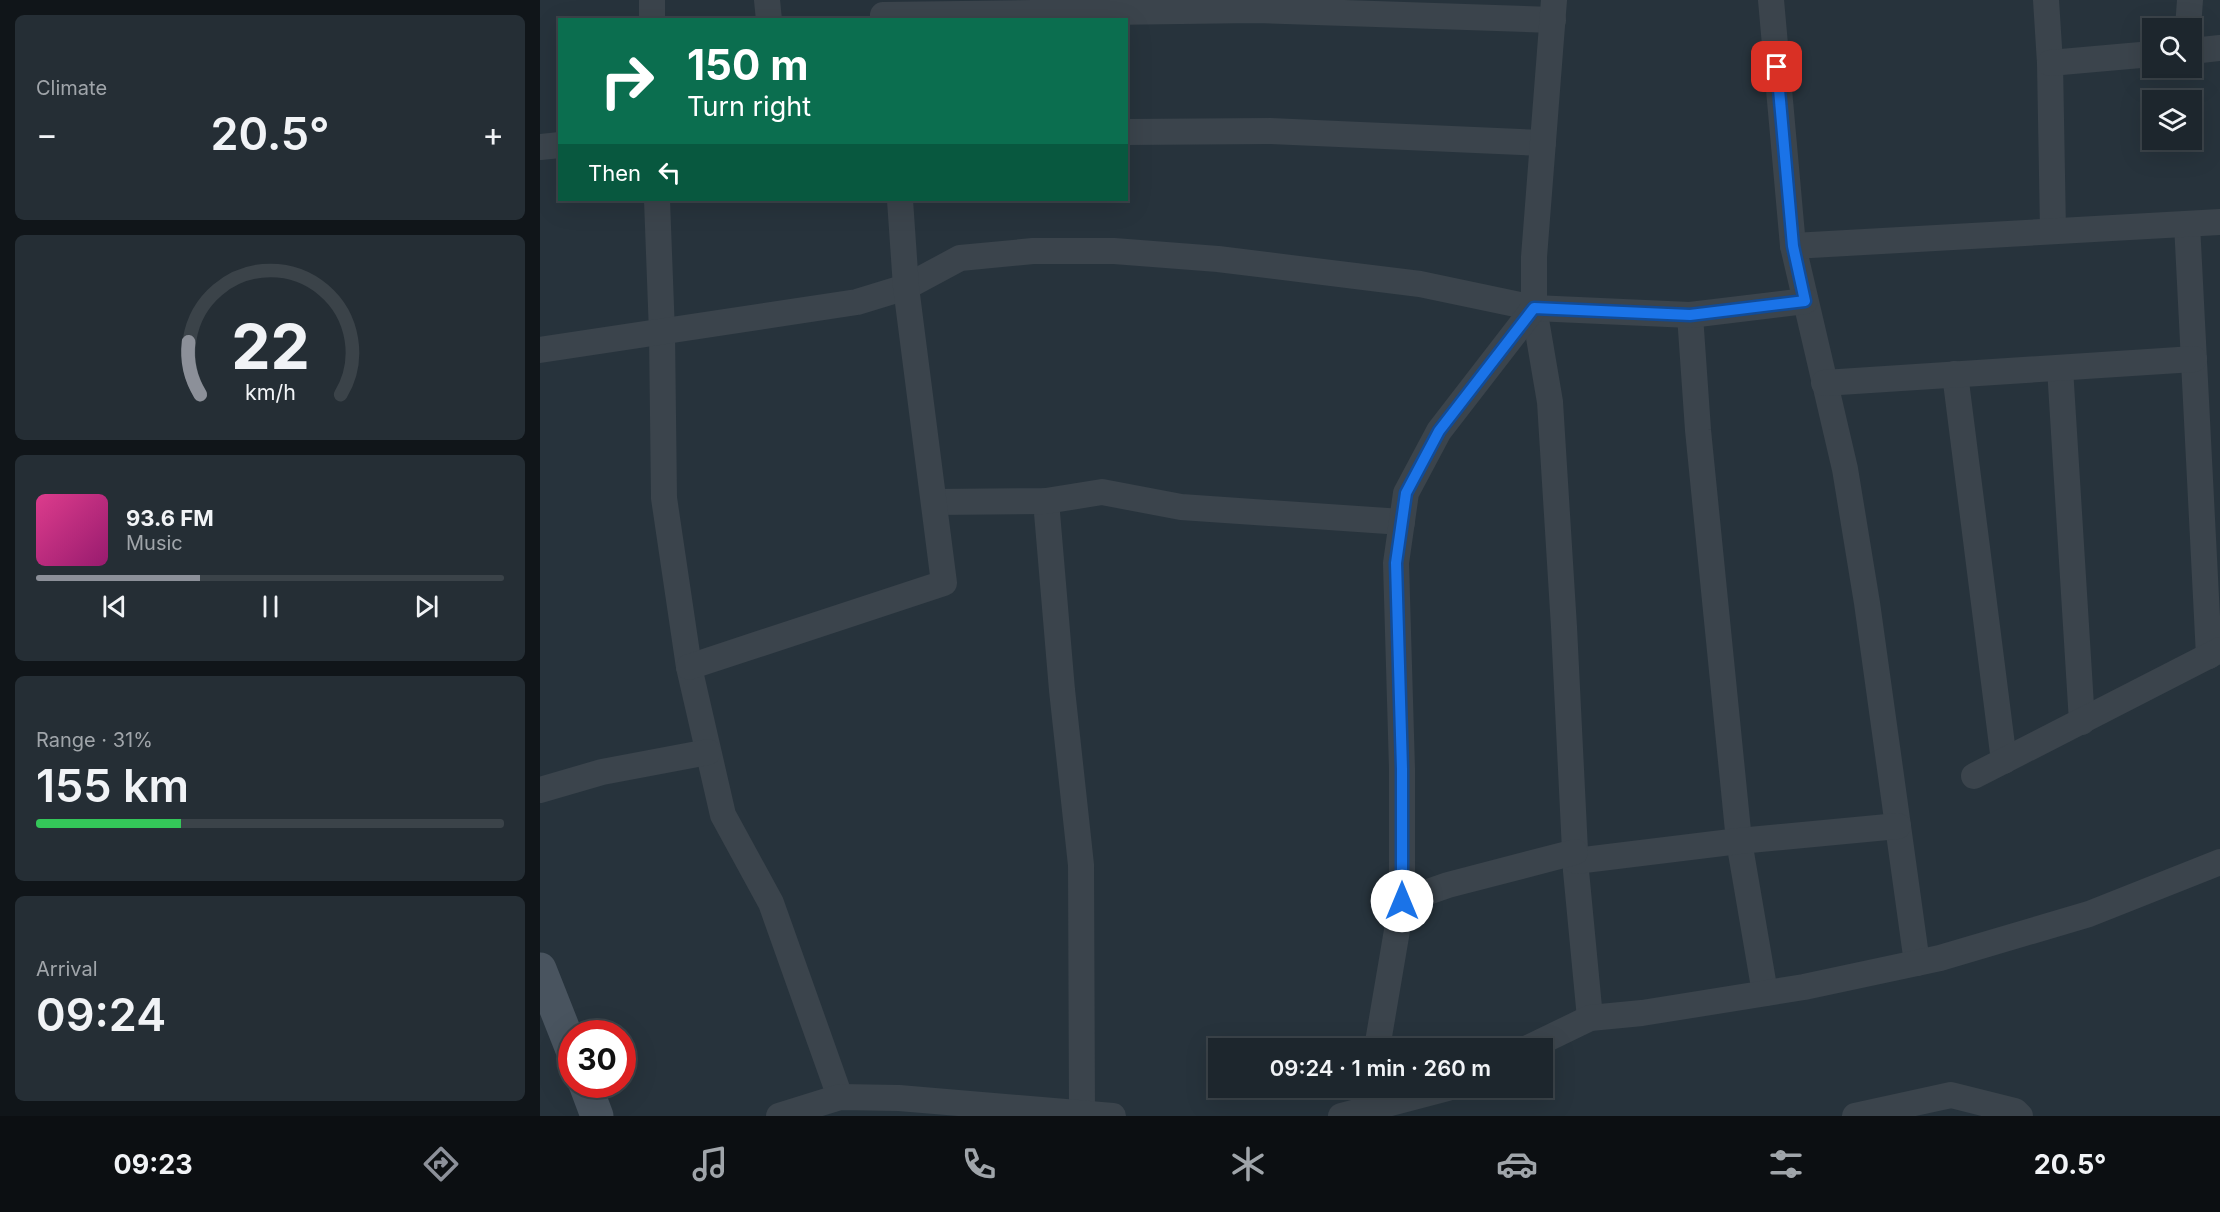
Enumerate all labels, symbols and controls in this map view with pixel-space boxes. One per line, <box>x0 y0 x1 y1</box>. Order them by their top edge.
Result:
map controls <box>2142 18 2202 150</box>
button: search <box>2142 18 2202 78</box>
text: 150 m <box>687 39 809 90</box>
pin <box>1751 41 1802 92</box>
icon: right <box>588 42 666 120</box>
icon: arrive <box>1760 50 1793 83</box>
text: Climate <box>36 76 107 100</box>
text: Turn right <box>687 90 811 123</box>
button: layers <box>2142 90 2202 150</box>
text: 20.5° <box>210 106 330 161</box>
text: − <box>36 114 58 154</box>
text: + <box>482 114 504 154</box>
icon: left <box>653 156 686 189</box>
text: Then <box>588 160 641 186</box>
text: 22 <box>231 309 309 384</box>
text: km/h <box>245 379 295 405</box>
text: 93.6 FM <box>126 505 214 531</box>
text: Music <box>126 531 183 555</box>
icon: previous <box>98 590 131 623</box>
icon: pause <box>254 590 287 623</box>
icon: next <box>410 590 443 623</box>
text: Range · 31% <box>36 728 153 752</box>
text: 155 km <box>36 758 189 813</box>
position arrow <box>1370 869 1434 933</box>
text: Arrival <box>36 957 98 981</box>
text: 09:24 <box>36 987 166 1042</box>
speed limit sign: 30 <box>558 1020 636 1098</box>
text: 09:24 · 1 min · 260 m <box>1270 1055 1491 1081</box>
icon: directions <box>420 1143 462 1185</box>
icon: music <box>689 1143 731 1185</box>
icon: phone <box>958 1143 1000 1185</box>
icon: climate <box>1227 1143 1269 1185</box>
icon: car <box>1496 1143 1538 1185</box>
icon: filters <box>1765 1143 1807 1185</box>
text: 09:23 <box>114 1148 193 1181</box>
text: 20.5° <box>2034 1148 2107 1181</box>

